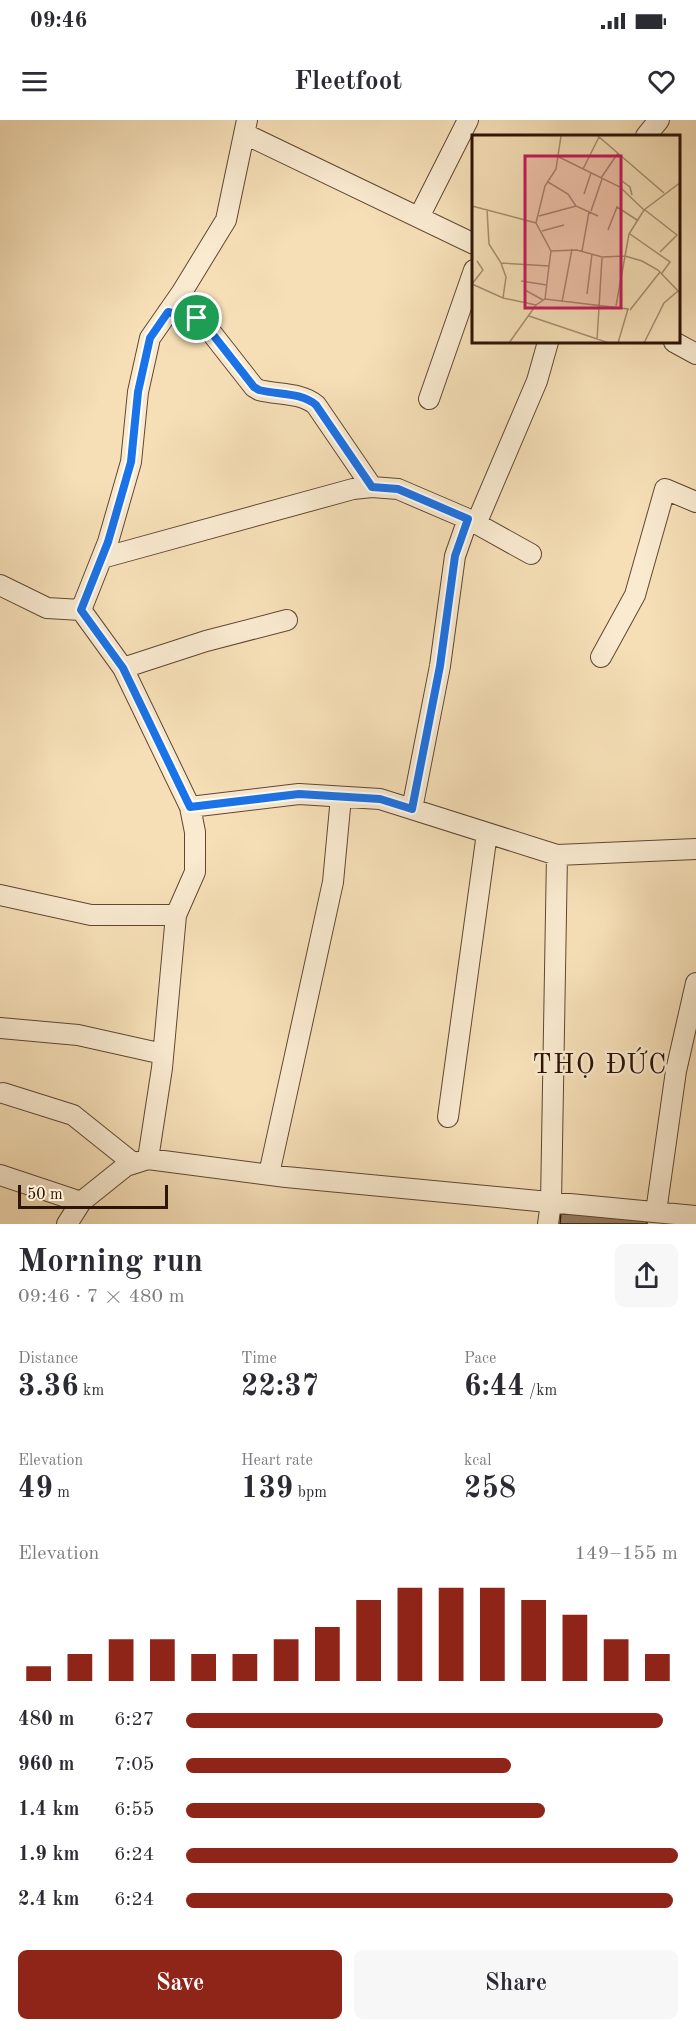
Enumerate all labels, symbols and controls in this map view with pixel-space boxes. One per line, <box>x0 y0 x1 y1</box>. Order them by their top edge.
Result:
text: 09:46 <box>30 10 87 32</box>
icon: menu <box>18 65 51 98</box>
icon: heart <box>645 65 678 98</box>
text: Fleetfoot <box>294 68 402 95</box>
inset map <box>472 135 681 344</box>
pin <box>171 292 222 343</box>
icon: arrive <box>180 301 213 334</box>
district label: THỌ ĐỨC <box>532 1047 668 1079</box>
scale bar <box>18 1182 168 1210</box>
text: 50 m <box>27 1187 63 1203</box>
button: share <box>615 1244 678 1307</box>
text: Morning run <box>18 1246 203 1279</box>
text: 09:46 · 7 × 480 m <box>18 1287 185 1307</box>
text: Distance <box>18 1351 78 1367</box>
text: Time <box>241 1351 277 1367</box>
text: Pace <box>464 1351 496 1367</box>
text: 3.36 <box>18 1372 79 1402</box>
text: 22:37 <box>241 1372 319 1402</box>
text: 6:44 <box>464 1372 525 1402</box>
text: km <box>79 1383 104 1399</box>
text: /km <box>525 1383 557 1399</box>
text: Elevation <box>18 1453 83 1469</box>
text: Heart rate <box>241 1453 313 1469</box>
text: kcal <box>464 1453 492 1469</box>
text: 49 <box>18 1474 53 1504</box>
text: 139 <box>241 1474 293 1504</box>
text: 258 <box>464 1474 516 1504</box>
text: m <box>53 1485 70 1501</box>
text: bpm <box>293 1485 327 1501</box>
text: Elevation <box>18 1544 99 1564</box>
text: 149–155 m <box>575 1544 678 1564</box>
text: 480 m <box>18 1710 74 1730</box>
text: 6:27 <box>114 1710 154 1730</box>
text: 960 m <box>18 1755 74 1775</box>
text: 7:05 <box>114 1755 154 1775</box>
text: 1.4 km <box>18 1800 80 1820</box>
text: 6:55 <box>114 1800 154 1820</box>
text: 1.9 km <box>18 1845 80 1865</box>
text: 6:24 <box>114 1845 154 1865</box>
text: 2.4 km <box>18 1890 80 1910</box>
text: 6:24 <box>114 1890 154 1910</box>
button: Save <box>18 1950 342 2019</box>
button: Share <box>354 1950 678 2019</box>

